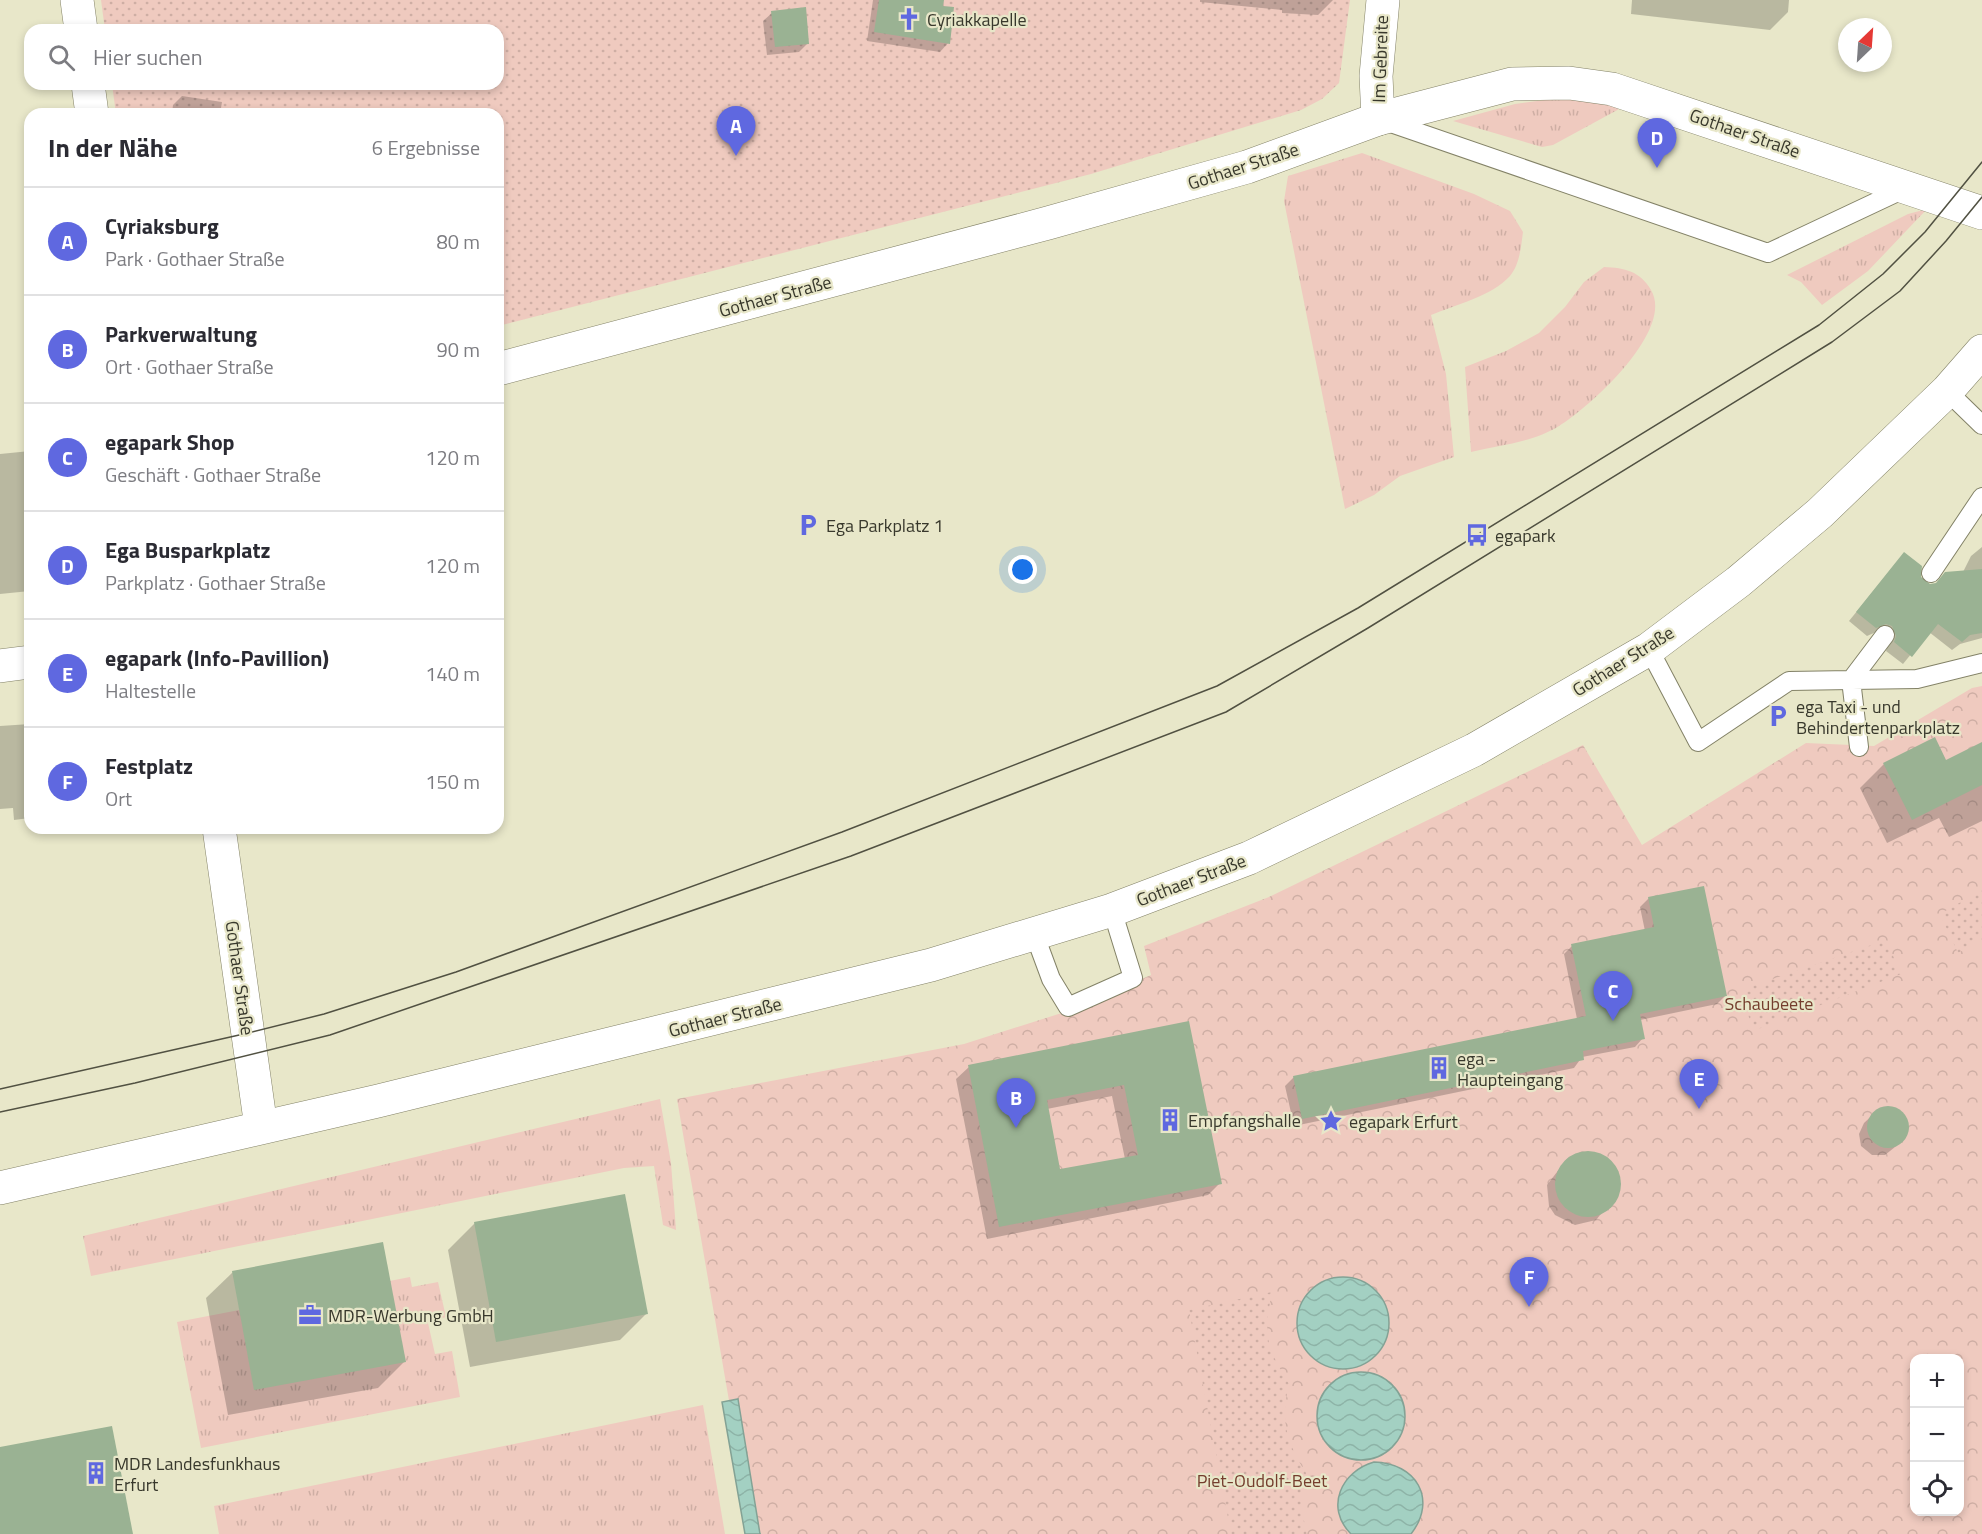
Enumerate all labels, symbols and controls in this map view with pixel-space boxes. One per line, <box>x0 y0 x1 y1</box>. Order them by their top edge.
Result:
church icon: Cyriakkapelle <box>896 6 922 32</box>
place label: Cyriakkapelle <box>927 6 1027 33</box>
street label: Im Gebreite <box>1365 15 1395 103</box>
north arrow <box>1838 18 1892 72</box>
search box <box>24 24 504 90</box>
text: Hier suchen <box>93 40 202 74</box>
icon: search <box>45 41 78 74</box>
street label: Gothaer Straße <box>1686 101 1804 165</box>
pin: A <box>716 106 756 156</box>
pin: D <box>1638 118 1676 168</box>
text: In der Nähe <box>48 128 177 167</box>
text: 6 Ergebnisse <box>372 132 480 163</box>
street label: Gothaer Straße <box>1184 135 1302 197</box>
text: Cyriaksburg <box>105 209 219 243</box>
text: A <box>61 226 74 257</box>
text: 80 m <box>436 226 480 257</box>
text: Park · Gothaer Straße <box>105 243 285 274</box>
street label: Gothaer Straße <box>716 268 834 324</box>
text: Parkverwaltung <box>105 317 257 351</box>
text: B <box>61 334 74 365</box>
text: 90 m <box>436 334 480 365</box>
text: Ort · Gothaer Straße <box>105 351 273 382</box>
text: egapark Shop <box>105 425 235 459</box>
text: C <box>62 442 73 473</box>
text: 120 m <box>425 442 480 473</box>
text: Geschäft · Gothaer Straße <box>105 459 321 490</box>
parking icon: Ega Parkplatz 1 <box>795 512 821 538</box>
place label: Ega Parkplatz 1 <box>826 512 944 539</box>
bus stop icon: egapark <box>1464 522 1490 548</box>
place label: egapark <box>1495 522 1556 549</box>
text: Ega Busparkplatz <box>105 533 271 567</box>
text: D <box>61 550 74 581</box>
text: 120 m <box>425 550 480 581</box>
your location <box>1008 555 1037 584</box>
text: Parkplatz · Gothaer Straße <box>105 567 326 598</box>
street label: Gothaer Straße <box>1567 619 1679 703</box>
text: egapark (Info-Pavillion) <box>105 641 329 675</box>
text: E <box>62 658 73 689</box>
text: 140 m <box>425 658 480 689</box>
text: Haltestelle <box>105 675 196 706</box>
place label: ega Taxi - und Behindertenparkplatz <box>1796 693 1960 741</box>
parking icon: ega Taxi - und Behindertenparkplatz <box>1765 703 1791 729</box>
text: Festplatz <box>105 749 193 783</box>
text: F <box>62 766 73 797</box>
text: 150 m <box>425 766 480 797</box>
text: Ort <box>105 783 132 814</box>
street label: Gothaer Straße <box>1132 847 1250 913</box>
street label: Gothaer Straße <box>219 919 261 1037</box>
pin: C <box>1594 972 1632 1021</box>
street label: Gothaer Straße <box>666 990 784 1044</box>
park label: Schaubeete <box>1725 990 1813 1017</box>
place label: ega - Haupteingang <box>1457 1045 1563 1093</box>
building icon: ega - Haupteingang <box>1426 1055 1452 1081</box>
pin: E <box>1680 1060 1718 1109</box>
pin: B <box>996 1078 1036 1128</box>
building icon: Empfangshalle <box>1157 1107 1183 1133</box>
place label: Empfangshalle <box>1188 1107 1301 1134</box>
place icon: egapark Erfurt <box>1318 1108 1344 1134</box>
place label: egapark Erfurt <box>1349 1108 1459 1135</box>
pin: F <box>1510 1258 1549 1307</box>
office icon: MDR-Werbung GmbH <box>297 1302 323 1328</box>
place label: MDR-Werbung GmbH <box>328 1302 494 1329</box>
map controls <box>1910 1354 1964 1516</box>
button: + <box>1910 1354 1964 1408</box>
button: − <box>1910 1408 1964 1462</box>
place label: MDR Landesfunkhaus Erfurt <box>114 1450 280 1498</box>
building icon: MDR Landesfunkhaus Erfurt <box>83 1460 109 1486</box>
button: locate <box>1910 1462 1964 1516</box>
park label: Piet-Oudolf-Beet <box>1197 1467 1328 1494</box>

